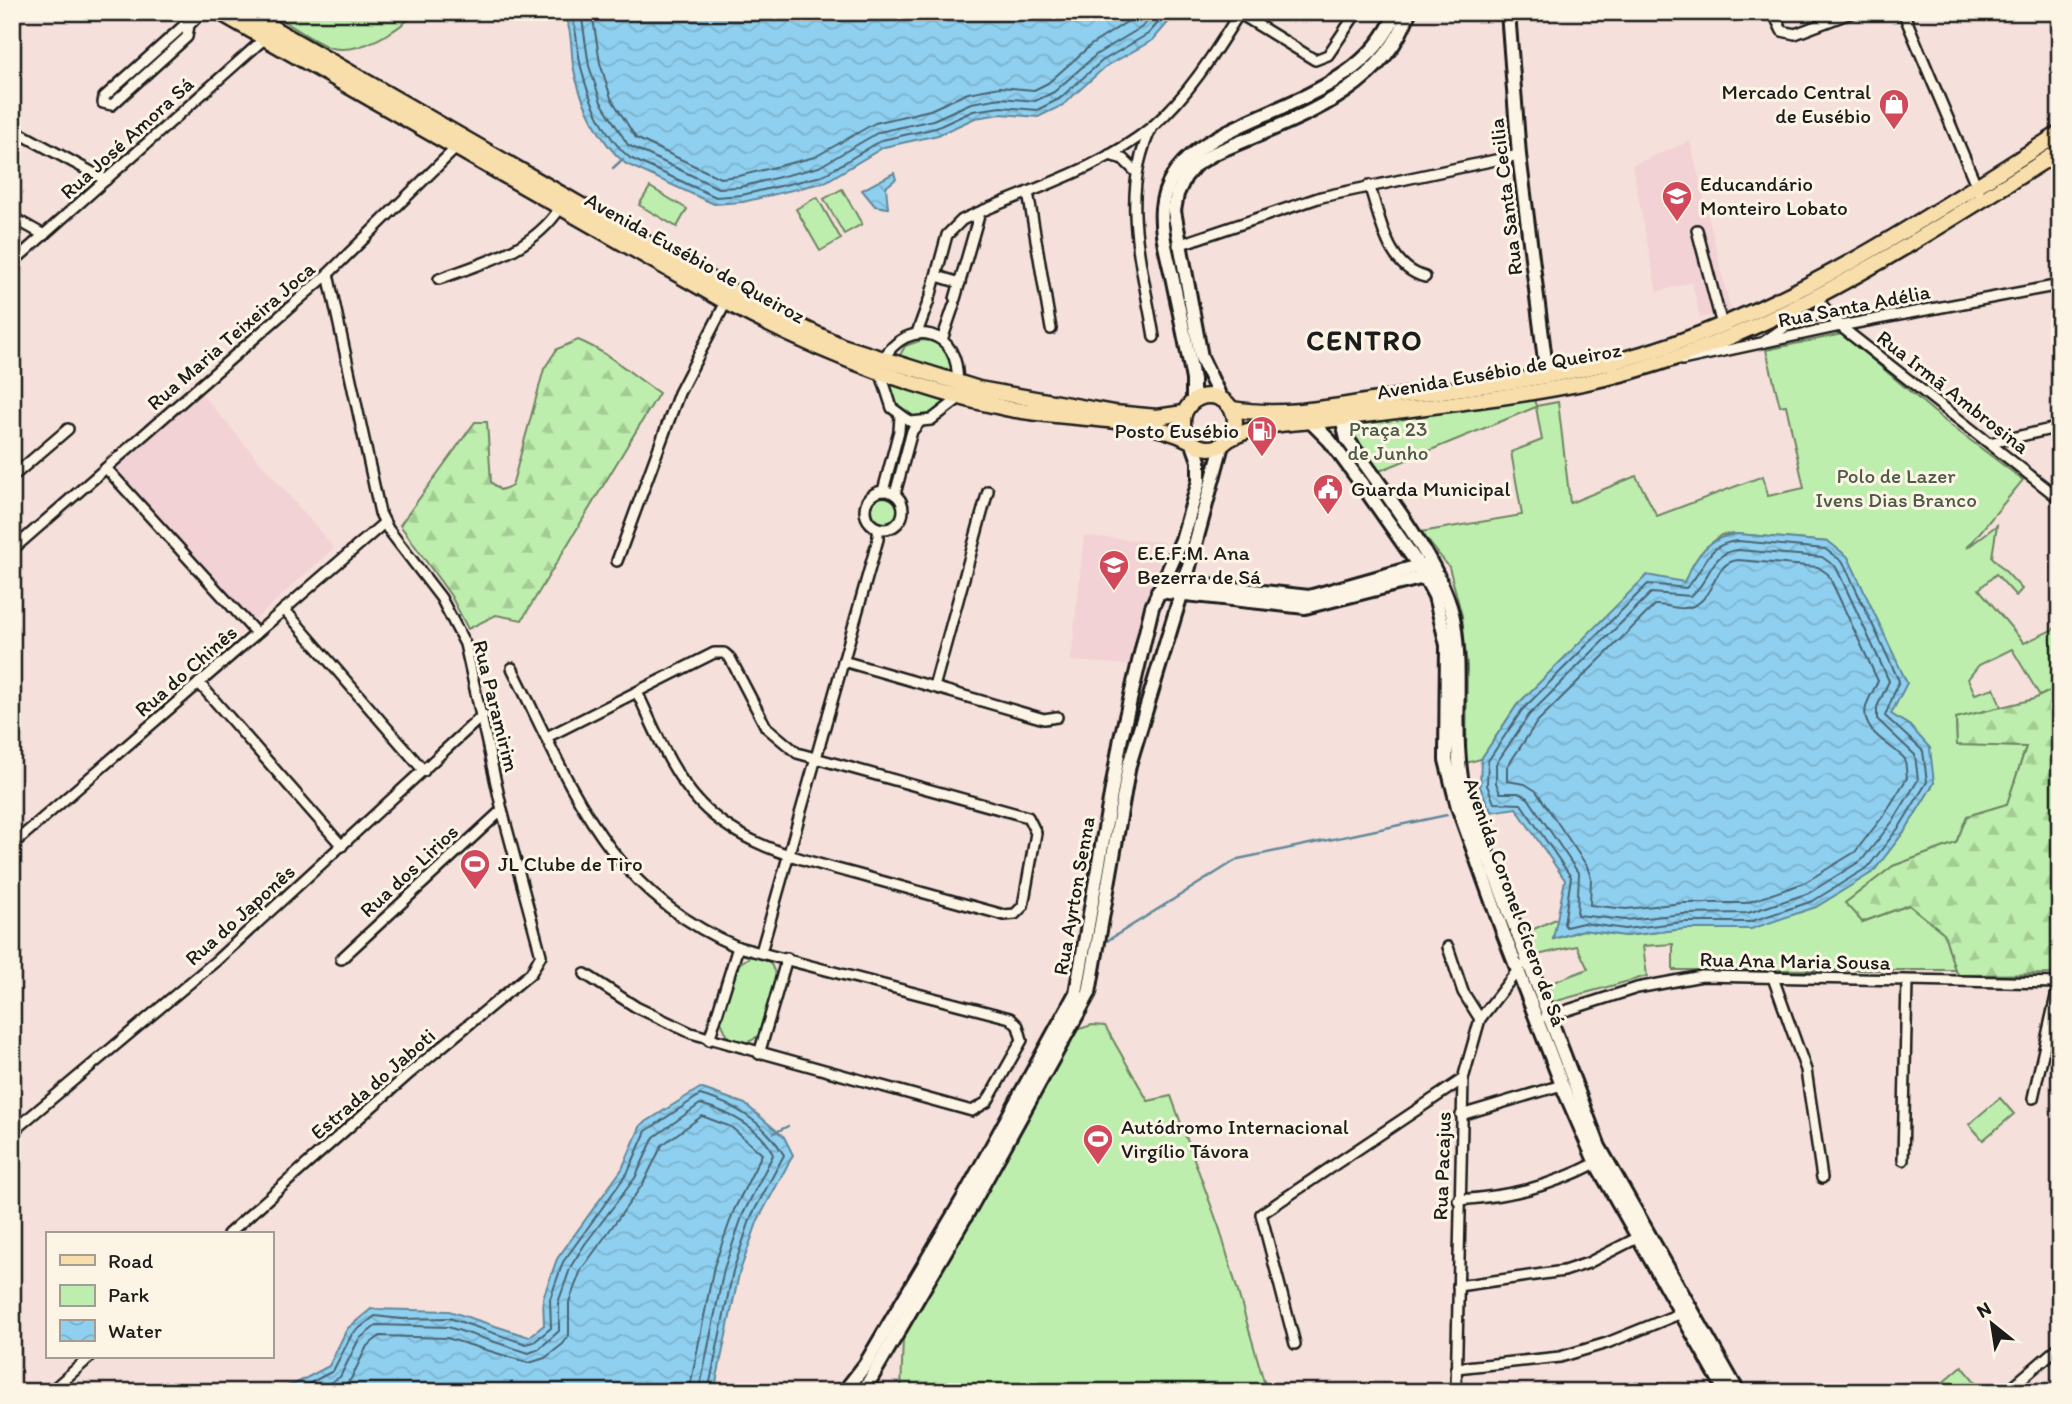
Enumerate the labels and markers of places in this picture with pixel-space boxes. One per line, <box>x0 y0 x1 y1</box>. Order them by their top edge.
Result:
place label: Mercado Central de Eusébio <box>1722 79 1871 128</box>
shop icon: Mercado Central de Eusébio <box>1877 87 1911 131</box>
place label: Educandário Monteiro Lobato <box>1700 171 1848 220</box>
school or university icon: Educandário Monteiro Lobato <box>1660 179 1694 223</box>
fuel station icon: Posto Eusébio <box>1245 414 1279 458</box>
place label: Posto Eusébio <box>1115 418 1239 443</box>
public building icon: Guarda Municipal <box>1311 472 1345 516</box>
place label: Guarda Municipal <box>1351 476 1511 501</box>
place label: E.E.F.M. Ana Bezerra de Sá <box>1137 540 1261 589</box>
school or university icon: E.E.F.M. Ana Bezerra de Sá <box>1097 548 1131 592</box>
sports icon: JL Clube de Tiro <box>458 847 492 891</box>
place label: JL Clube de Tiro <box>498 851 643 876</box>
place label: Autódromo Internacional Virgílio Távora <box>1121 1114 1349 1163</box>
sports icon: Autódromo Internacional Virgílio Távora <box>1081 1122 1115 1166</box>

